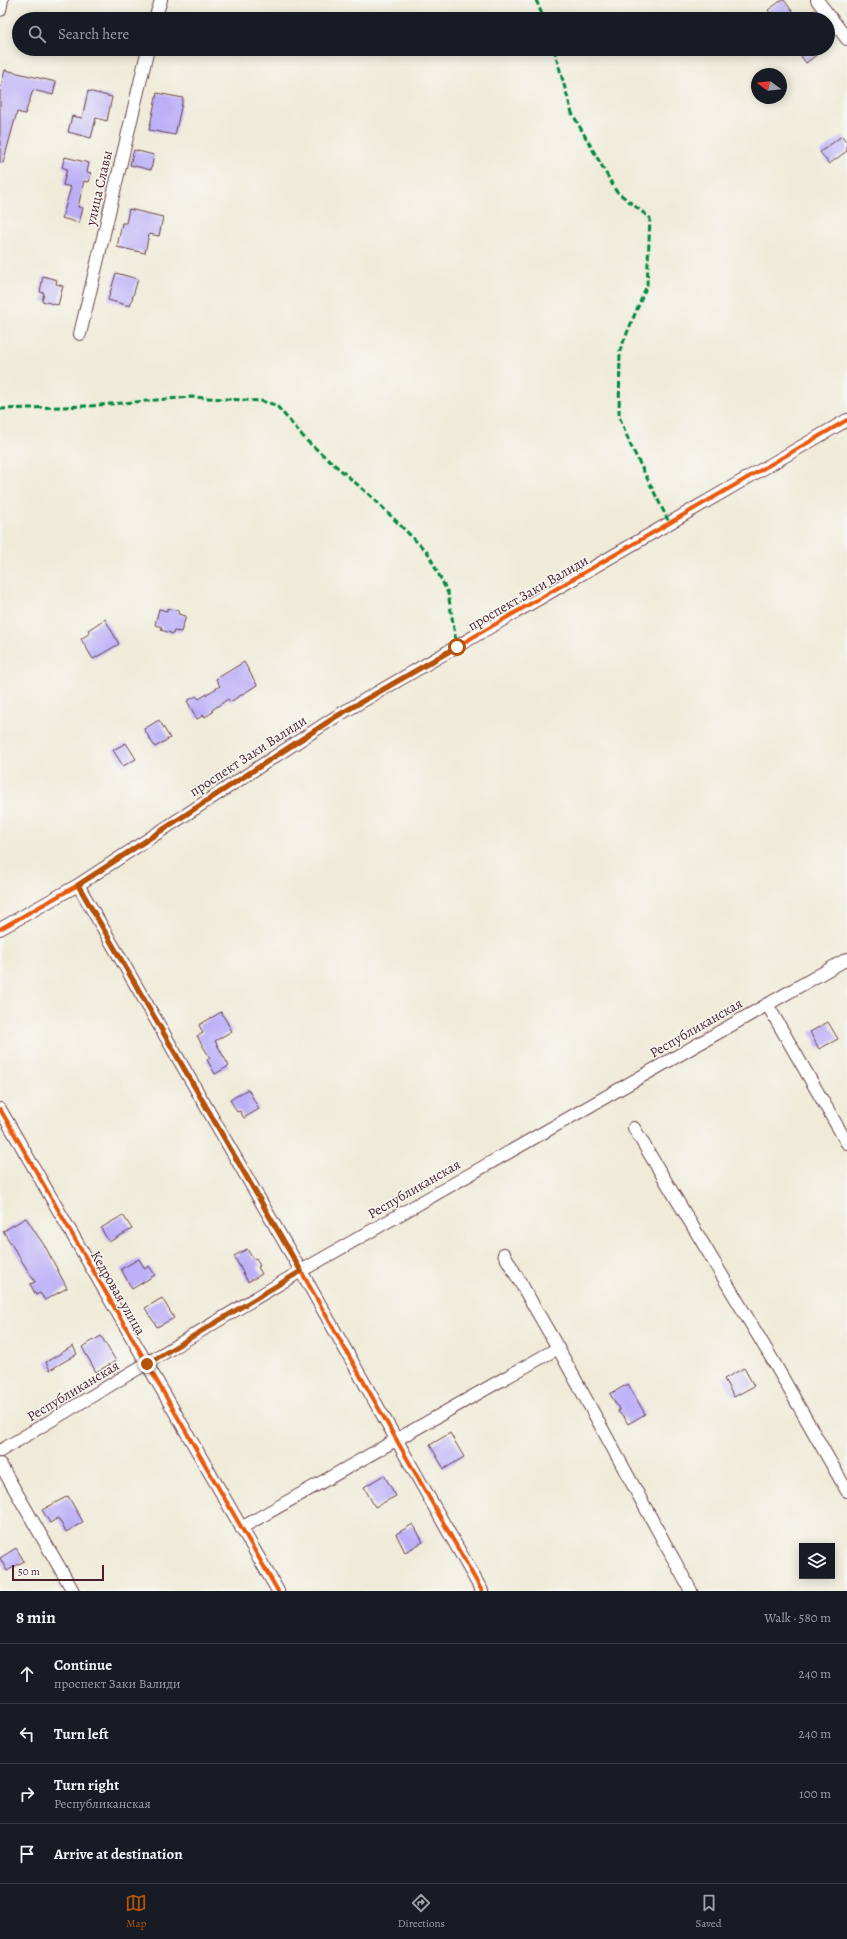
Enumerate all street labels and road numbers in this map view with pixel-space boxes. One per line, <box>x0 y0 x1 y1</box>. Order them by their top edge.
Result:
street label: улица Славы <box>81 149 117 228</box>
street label: проспект Заки Валиди <box>464 551 592 635</box>
street label: проспект Заки Валиди <box>186 711 310 801</box>
street label: Республиканская <box>646 994 746 1062</box>
street label: Республиканская <box>364 1155 464 1223</box>
street label: Кедровая улица <box>86 1247 150 1339</box>
street label: Республиканская <box>23 1356 123 1426</box>

